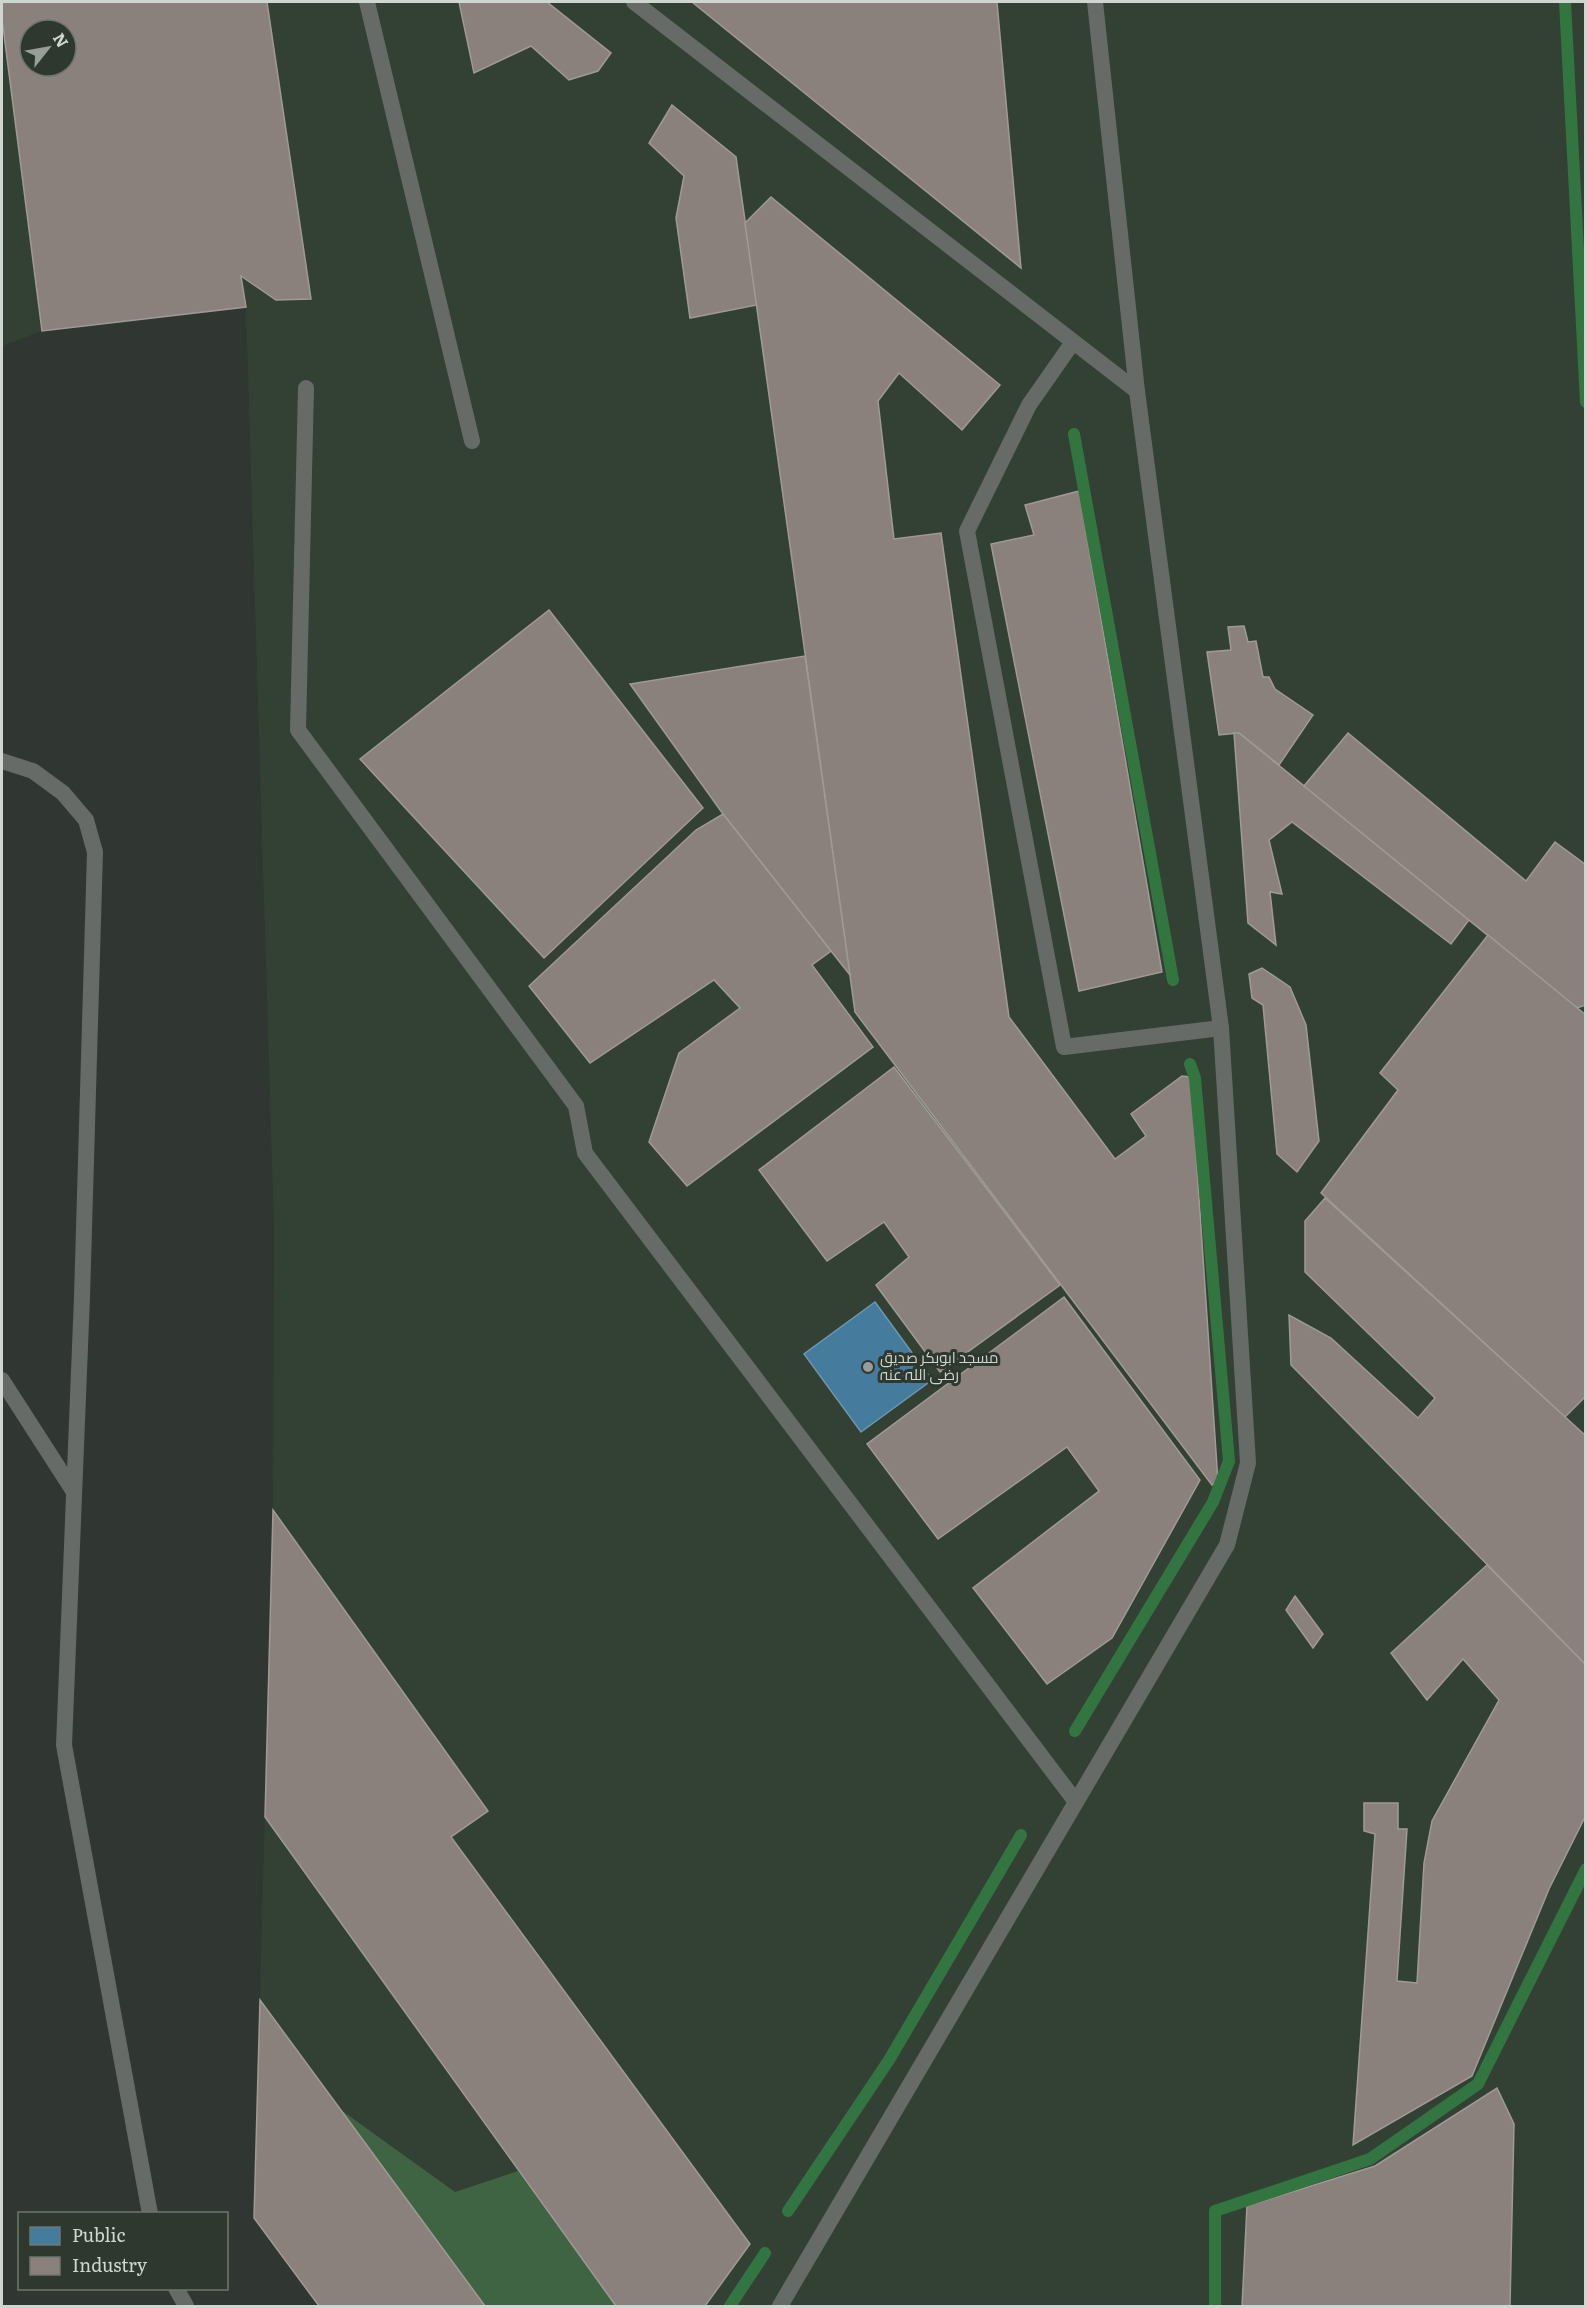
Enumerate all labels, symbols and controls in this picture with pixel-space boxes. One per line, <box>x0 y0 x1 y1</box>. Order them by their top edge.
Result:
north arrow <box>18 18 78 78</box>
text: N <box>48 28 75 52</box>
place label: مسجد ابوبکر صدیق رضی اللہ عنہ <box>880 1345 998 1385</box>
marker: مسجد ابوبکر صدیق رضی اللہ عنہ <box>861 1360 875 1374</box>
legend <box>18 2212 228 2290</box>
text: Public <box>72 2221 126 2248</box>
text: Industry <box>72 2251 148 2278</box>

